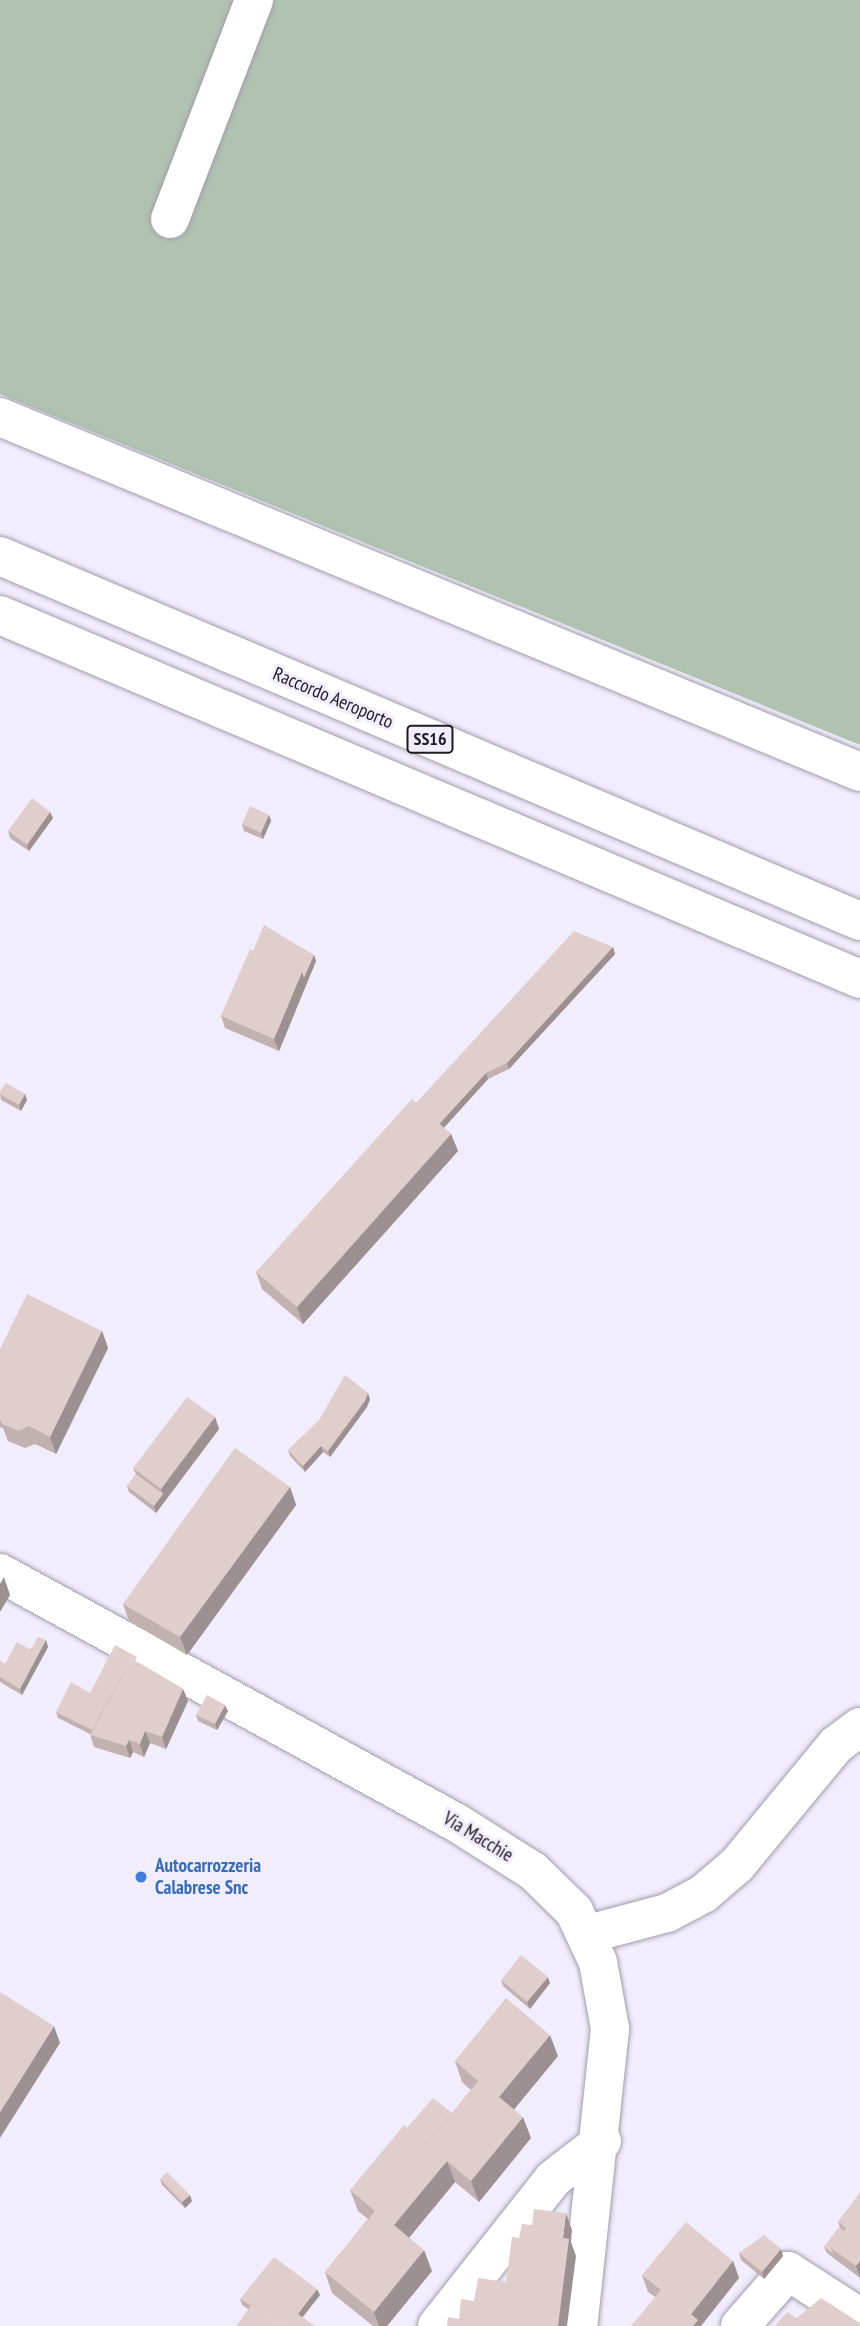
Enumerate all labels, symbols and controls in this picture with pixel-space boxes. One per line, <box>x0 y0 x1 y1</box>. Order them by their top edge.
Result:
street label: Raccordo Aeroporto <box>269 662 397 734</box>
road number: SS16 <box>406 724 454 754</box>
street label: Via Macchie <box>439 1807 517 1867</box>
place label: Autocarrozzeria Calabrese Snc <box>155 1855 261 1899</box>
marker: Autocarrozzeria Calabrese Snc <box>133 1869 149 1885</box>

